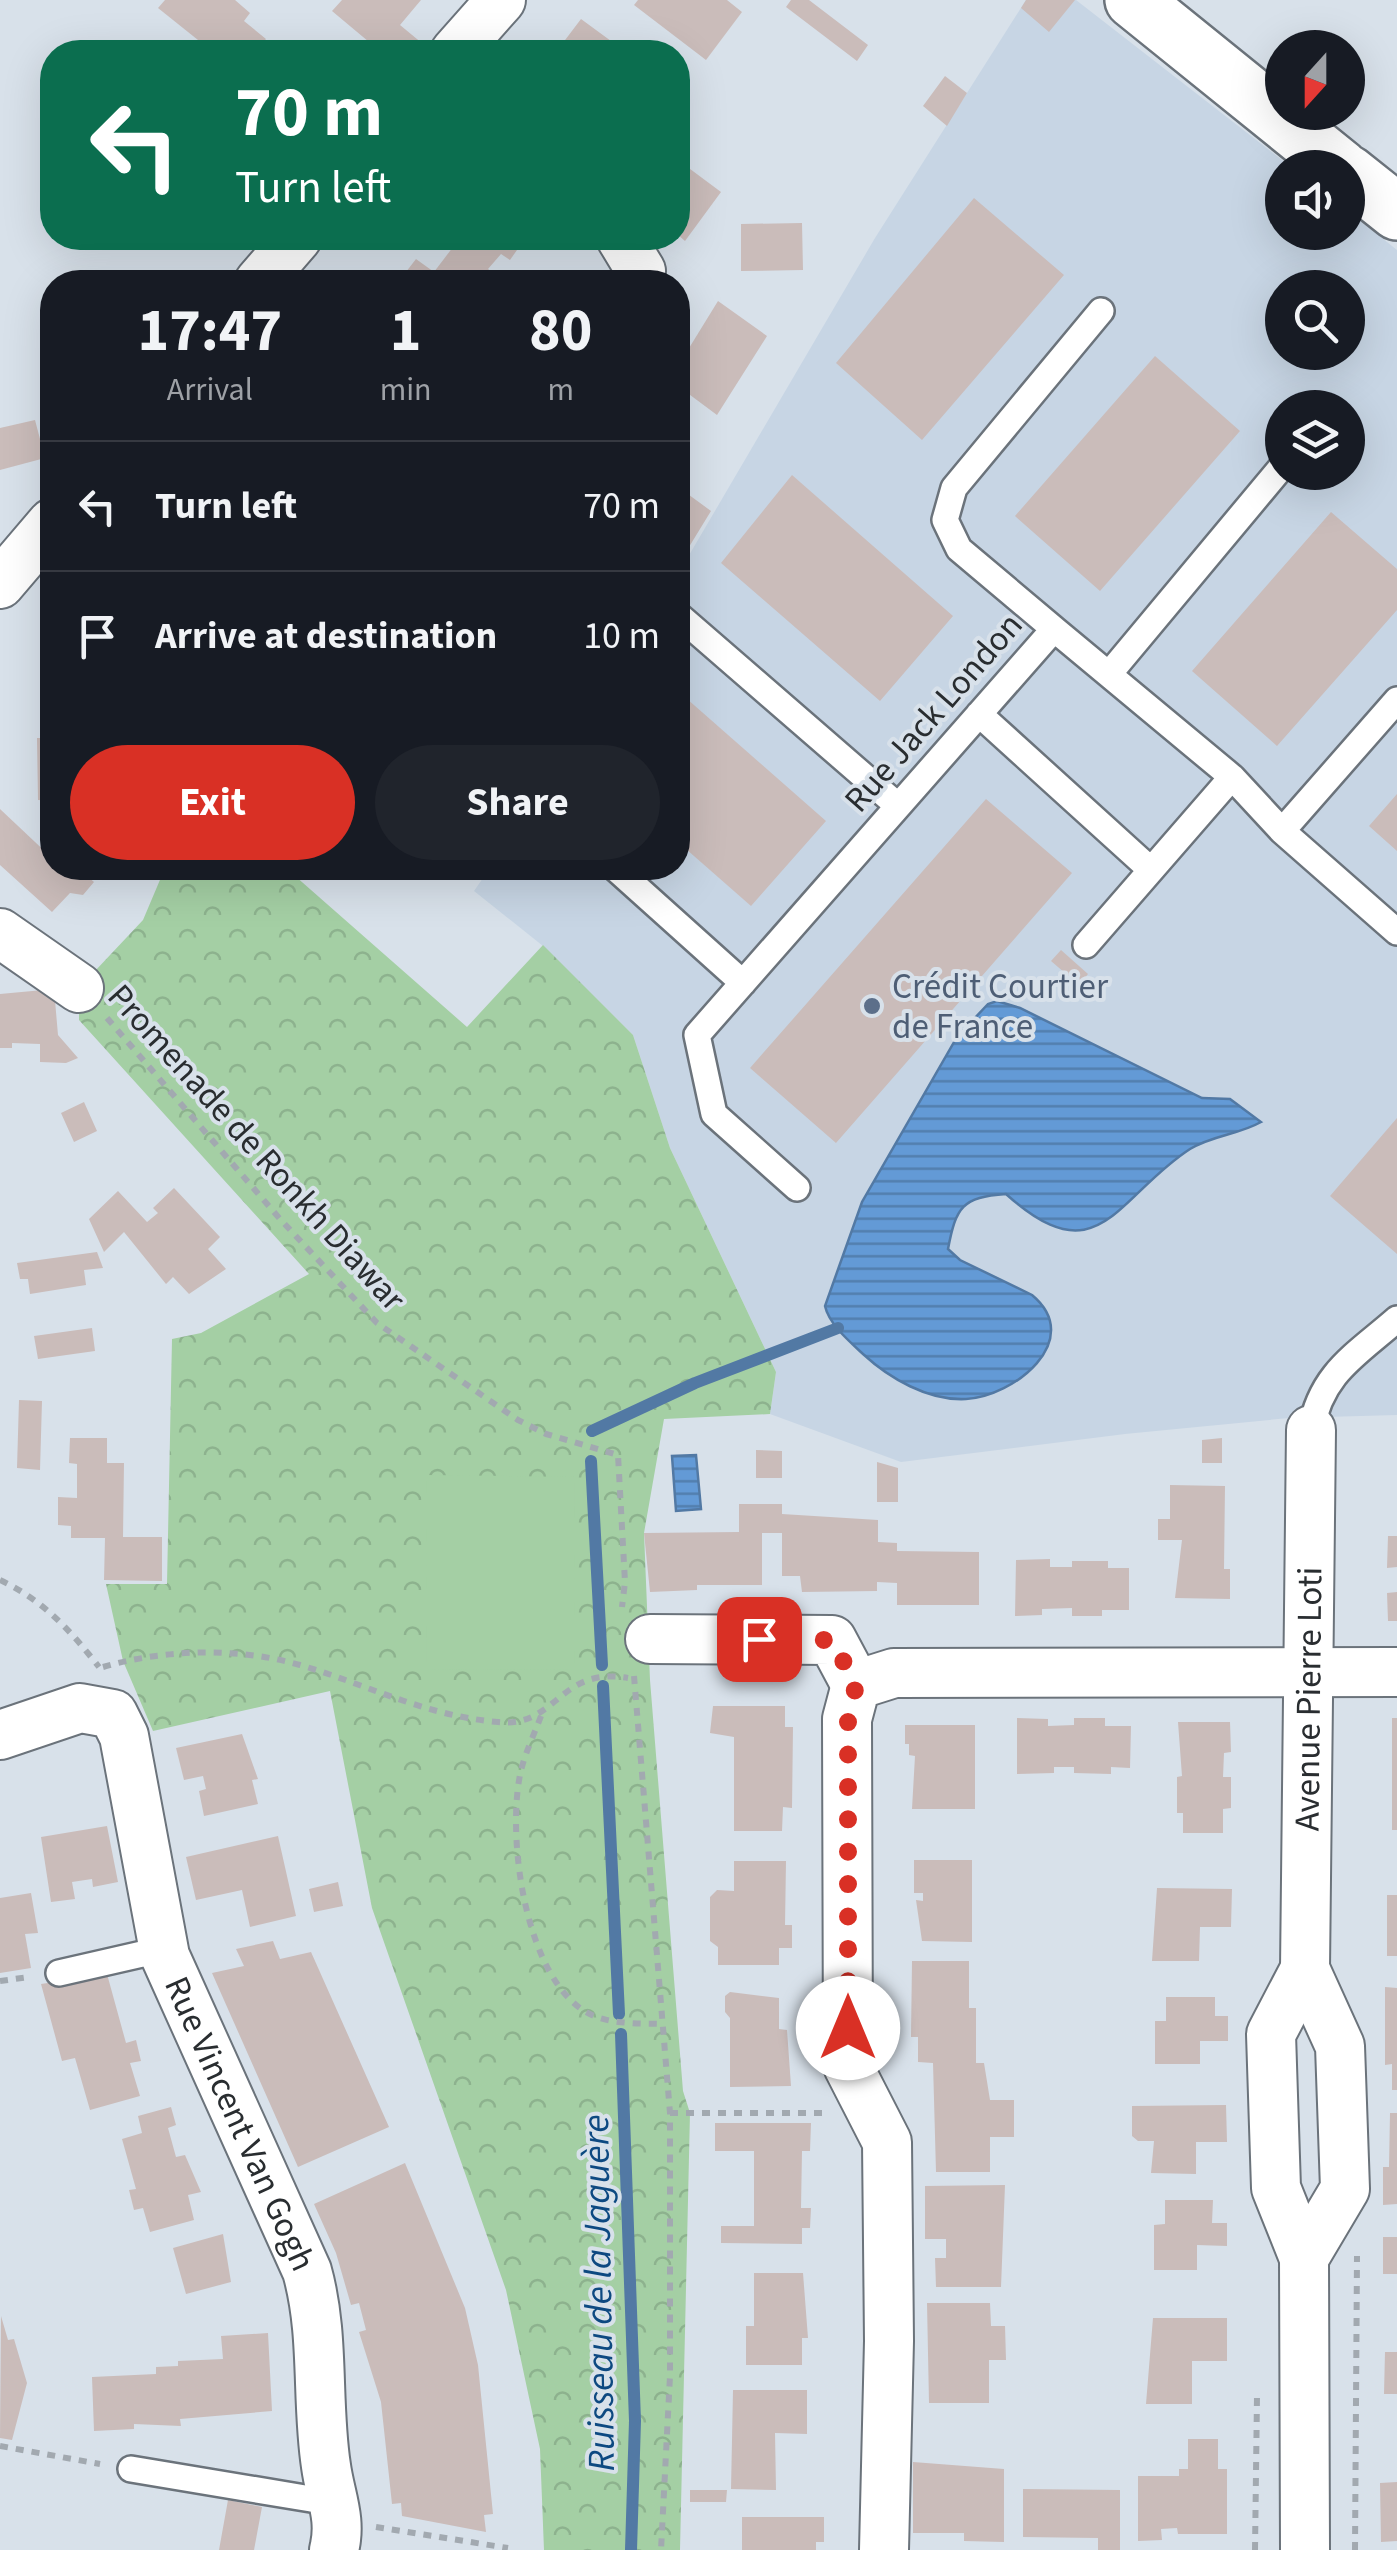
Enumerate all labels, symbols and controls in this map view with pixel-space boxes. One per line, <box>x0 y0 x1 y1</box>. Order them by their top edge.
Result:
north arrow <box>1265 30 1365 130</box>
map controls <box>1265 30 1365 490</box>
text: 70 m <box>235 63 383 163</box>
icon: left <box>70 80 200 210</box>
button: sound <box>1265 150 1365 250</box>
text: Turn left <box>235 156 391 220</box>
button: search <box>1265 270 1365 370</box>
text: 17:47 <box>137 289 282 374</box>
text: 1 <box>390 289 422 374</box>
text: 80 <box>529 289 592 374</box>
text: Arrival <box>167 367 253 413</box>
text: min <box>380 367 432 413</box>
text: m <box>548 367 574 413</box>
button: layers <box>1265 390 1365 490</box>
icon: left <box>70 479 125 534</box>
text: Turn left <box>155 479 297 533</box>
text: 70 m <box>583 479 660 533</box>
street label: Rue Jack London <box>833 602 1035 823</box>
icon: arrive <box>70 609 125 664</box>
text: Arrive at destination <box>155 609 497 663</box>
text: 10 m <box>583 609 660 663</box>
button: Exit <box>70 745 355 860</box>
button: Share <box>375 745 660 860</box>
place label: Crédit Courtier de France <box>892 962 1109 1052</box>
street label: Promenade de Ronkh Diawar <box>96 973 418 1323</box>
marker: Crédit Courtier de France <box>861 995 883 1017</box>
street label: Avenue Pierre Loti <box>1283 1566 1335 1832</box>
pin <box>717 1597 802 1682</box>
icon: arrive <box>732 1612 787 1667</box>
street label: Rue Vincent Van Gogh <box>151 1969 328 2279</box>
position arrow <box>796 1976 900 2080</box>
water label: Ruisseau de la Jaguère <box>569 2114 629 2472</box>

